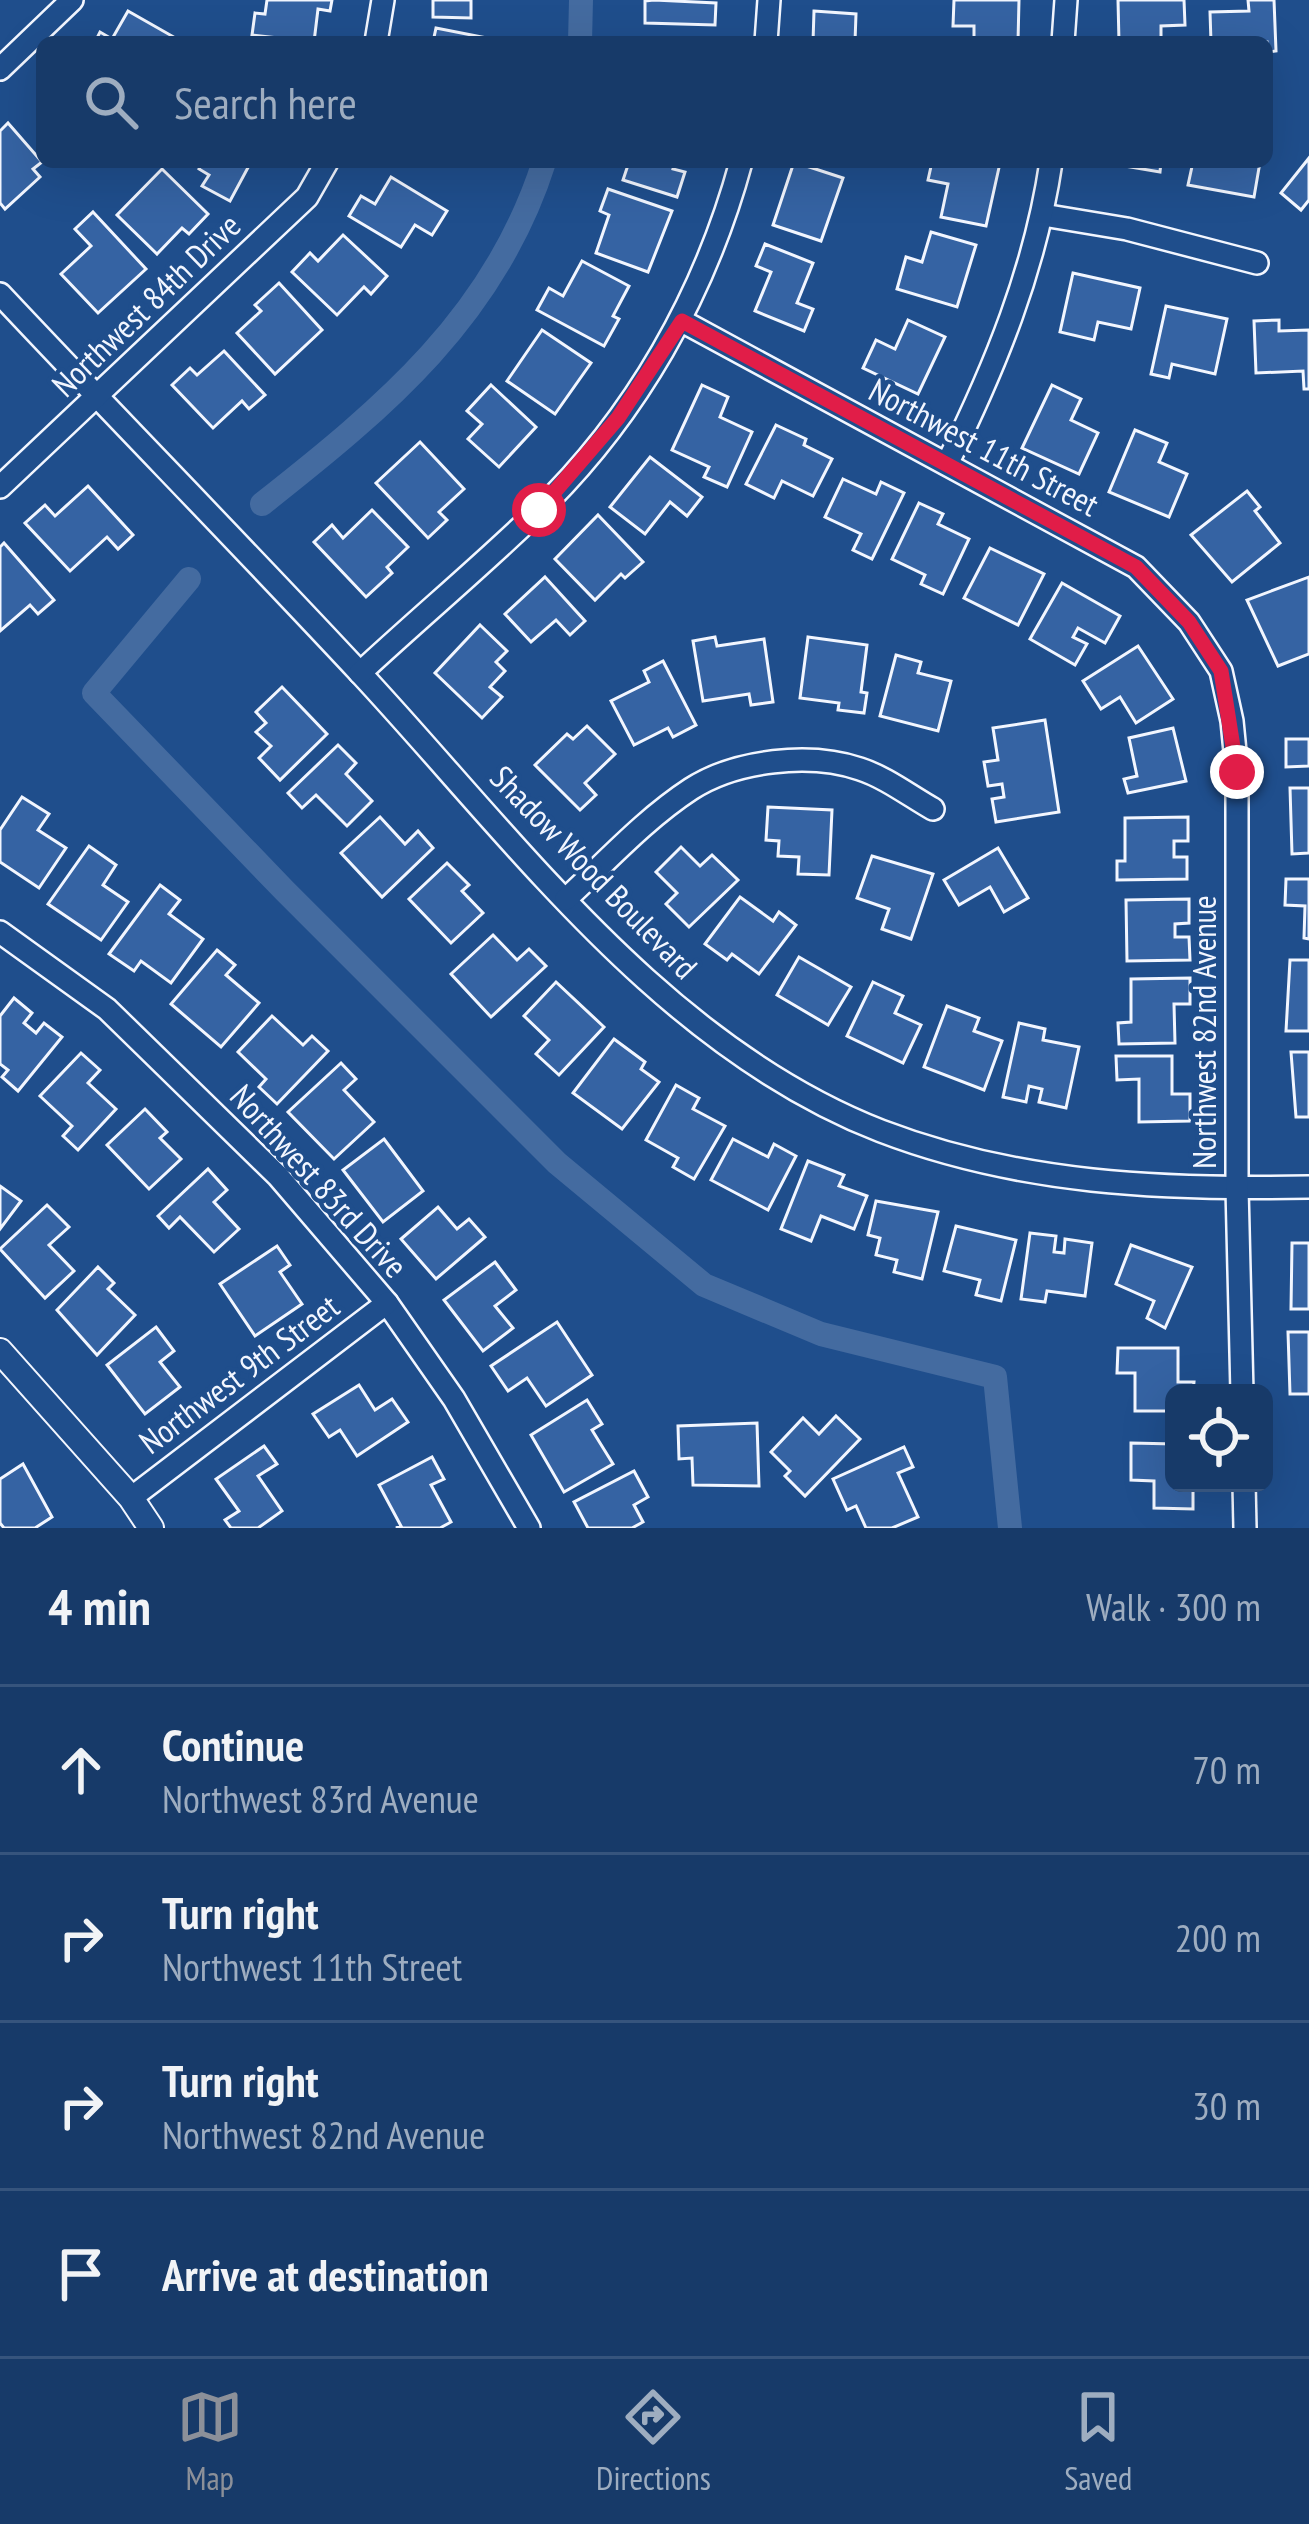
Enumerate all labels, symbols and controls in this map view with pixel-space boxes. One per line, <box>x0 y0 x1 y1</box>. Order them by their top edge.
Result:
search box <box>36 36 1273 168</box>
icon: search <box>78 69 144 135</box>
text: Search here <box>174 73 357 131</box>
street label: Northwest 84th Drive <box>42 204 249 405</box>
street label: Northwest 11th Street <box>862 368 1106 525</box>
route start <box>512 483 566 537</box>
route end <box>1210 745 1264 799</box>
street label: Shadow Wood Boulevard <box>482 756 707 987</box>
street label: Northwest 82nd Avenue <box>1182 895 1225 1169</box>
street label: Northwest 83rd Drive <box>221 1075 417 1286</box>
street label: Northwest 9th Street <box>130 1284 347 1463</box>
map controls <box>1165 1384 1273 1492</box>
button: locate <box>1165 1384 1273 1492</box>
text: 4 min <box>48 1573 151 1639</box>
text: Walk · 300 m <box>1086 1581 1261 1632</box>
text: Continue <box>162 1715 304 1773</box>
icon: ahead <box>48 1737 114 1803</box>
text: 70 m <box>1192 1744 1261 1795</box>
text: Northwest 83rd Avenue <box>162 1773 479 1824</box>
text: Turn right <box>162 1883 319 1941</box>
icon: right <box>48 1905 114 1971</box>
text: 200 m <box>1175 1912 1261 1963</box>
text: Northwest 11th Street <box>162 1941 462 1992</box>
text: Turn right <box>162 2051 319 2109</box>
icon: right <box>48 2073 114 2139</box>
text: 30 m <box>1192 2080 1261 2131</box>
text: Northwest 82nd Avenue <box>162 2109 485 2160</box>
icon: arrive <box>48 2241 114 2307</box>
text: Arrive at destination <box>162 2245 489 2303</box>
tab: Map <box>177 2384 243 2499</box>
tab: Directions <box>596 2384 711 2499</box>
tab: Saved <box>1064 2384 1132 2499</box>

